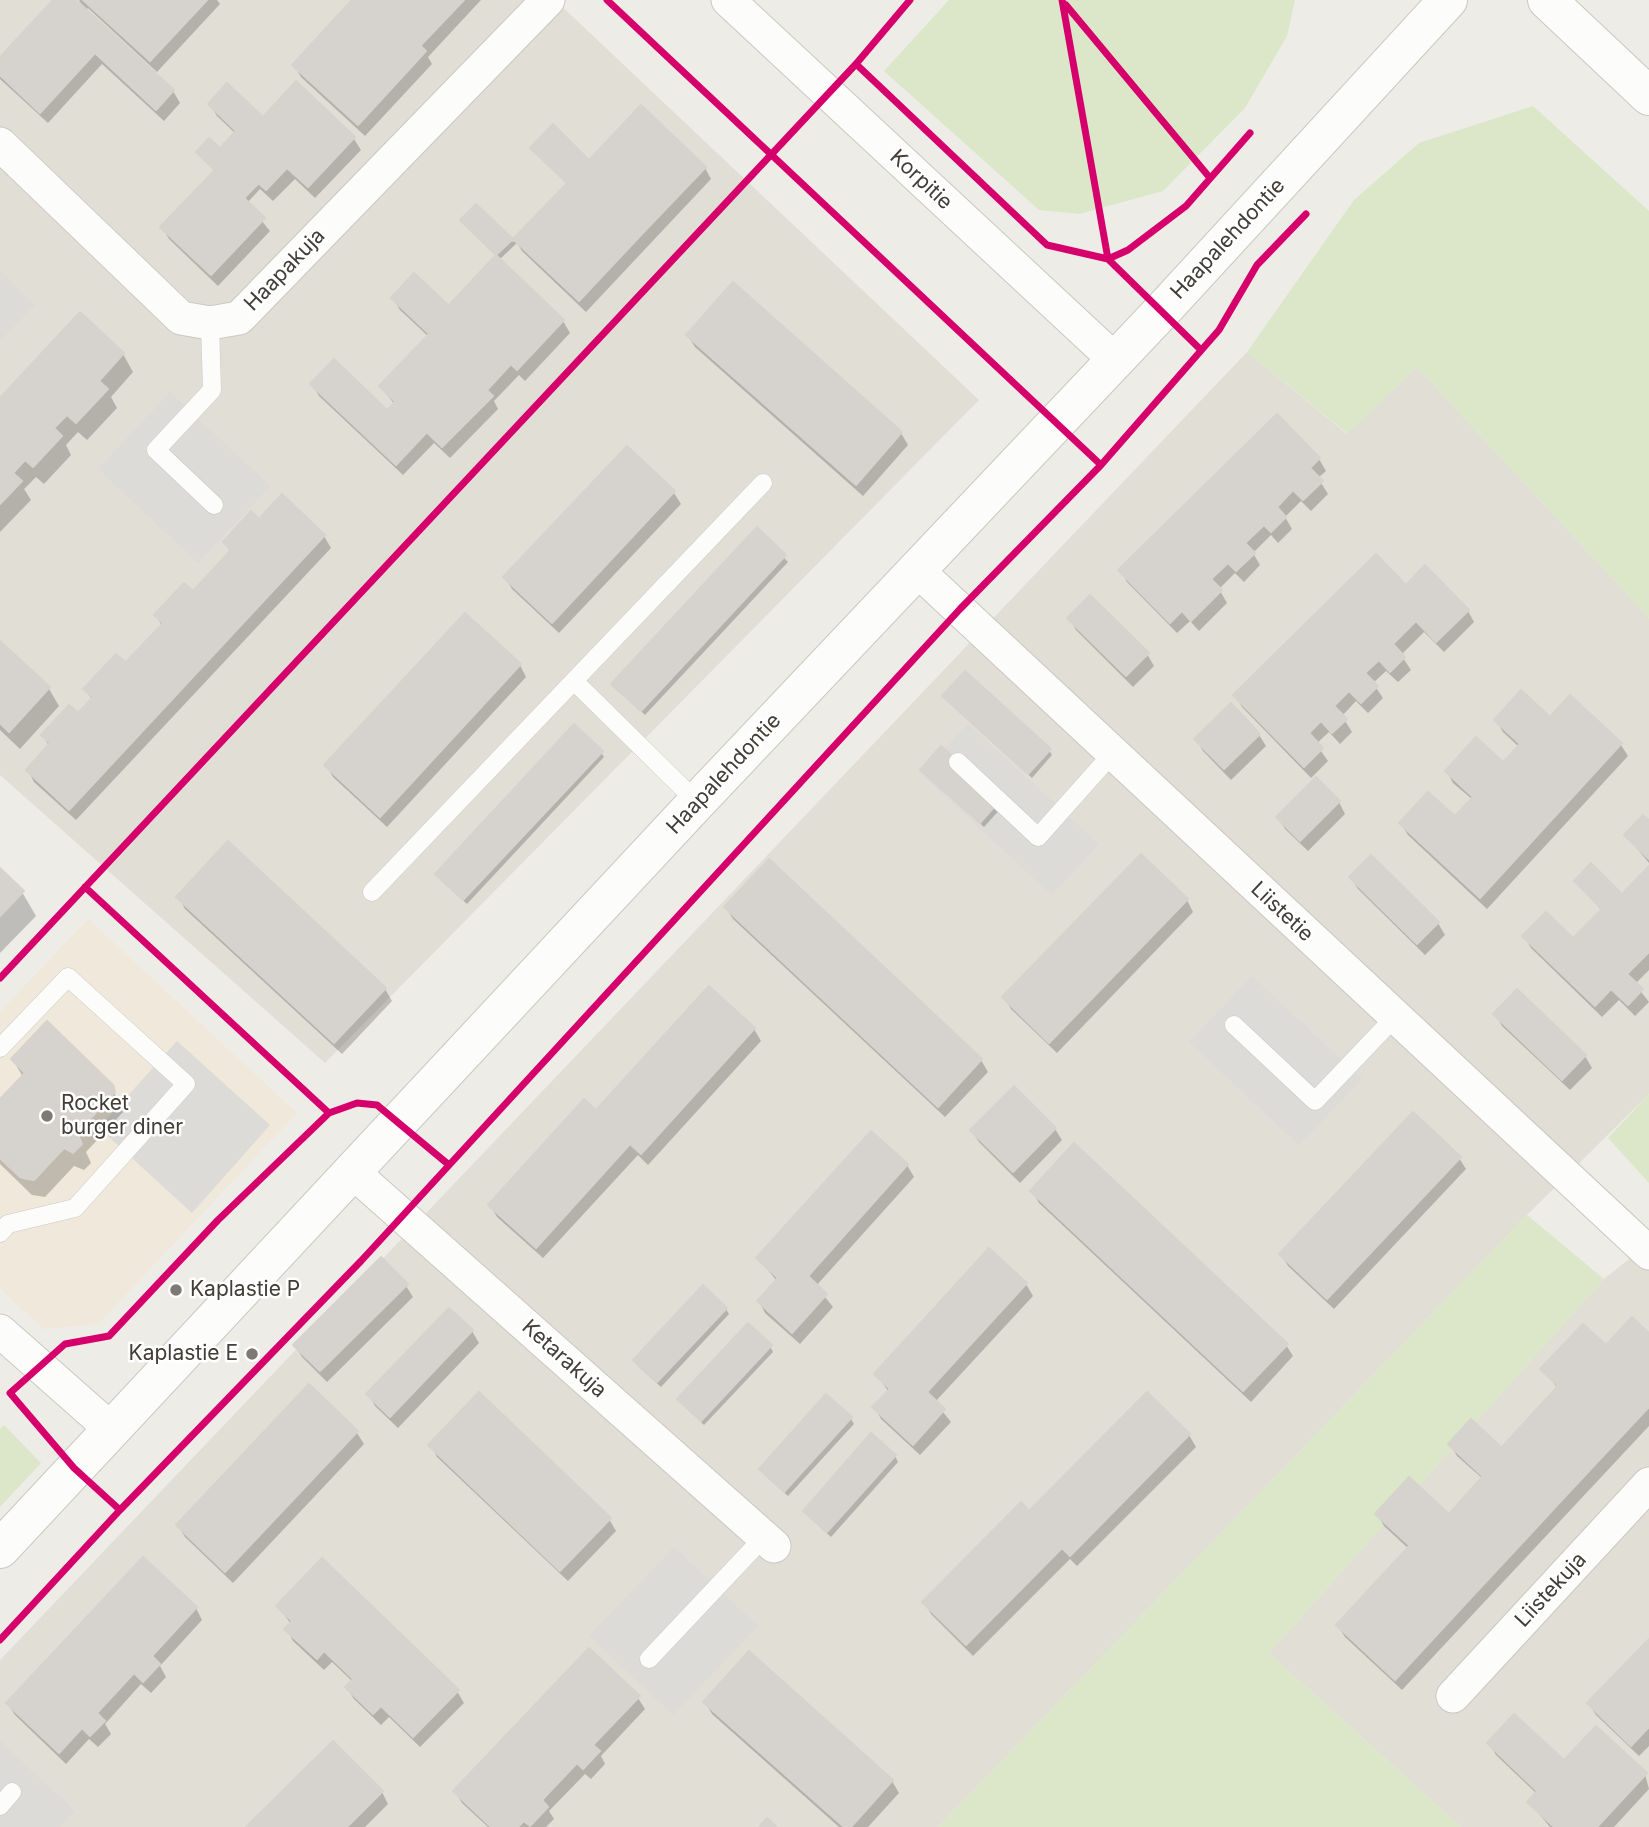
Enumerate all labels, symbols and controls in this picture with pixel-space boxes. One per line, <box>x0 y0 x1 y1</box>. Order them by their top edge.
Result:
street label: Korpitie <box>885 145 957 215</box>
street label: Haapalehdontie <box>1166 173 1290 305</box>
street label: Haapakuja <box>240 224 330 316</box>
street label: Haapalehdontie <box>662 708 786 840</box>
street label: Liistetie <box>1246 877 1318 947</box>
place label: Rocket burger diner <box>61 1091 183 1141</box>
marker: Rocket burger diner <box>39 1108 55 1124</box>
place label: Kaplastie P <box>190 1277 300 1303</box>
marker: Kaplastie P <box>168 1282 184 1298</box>
street label: Ketarakuja <box>517 1315 611 1403</box>
place label: Kaplastie E <box>129 1341 238 1367</box>
marker: Kaplastie E <box>244 1346 260 1362</box>
street label: Liistekuja <box>1510 1547 1592 1633</box>

